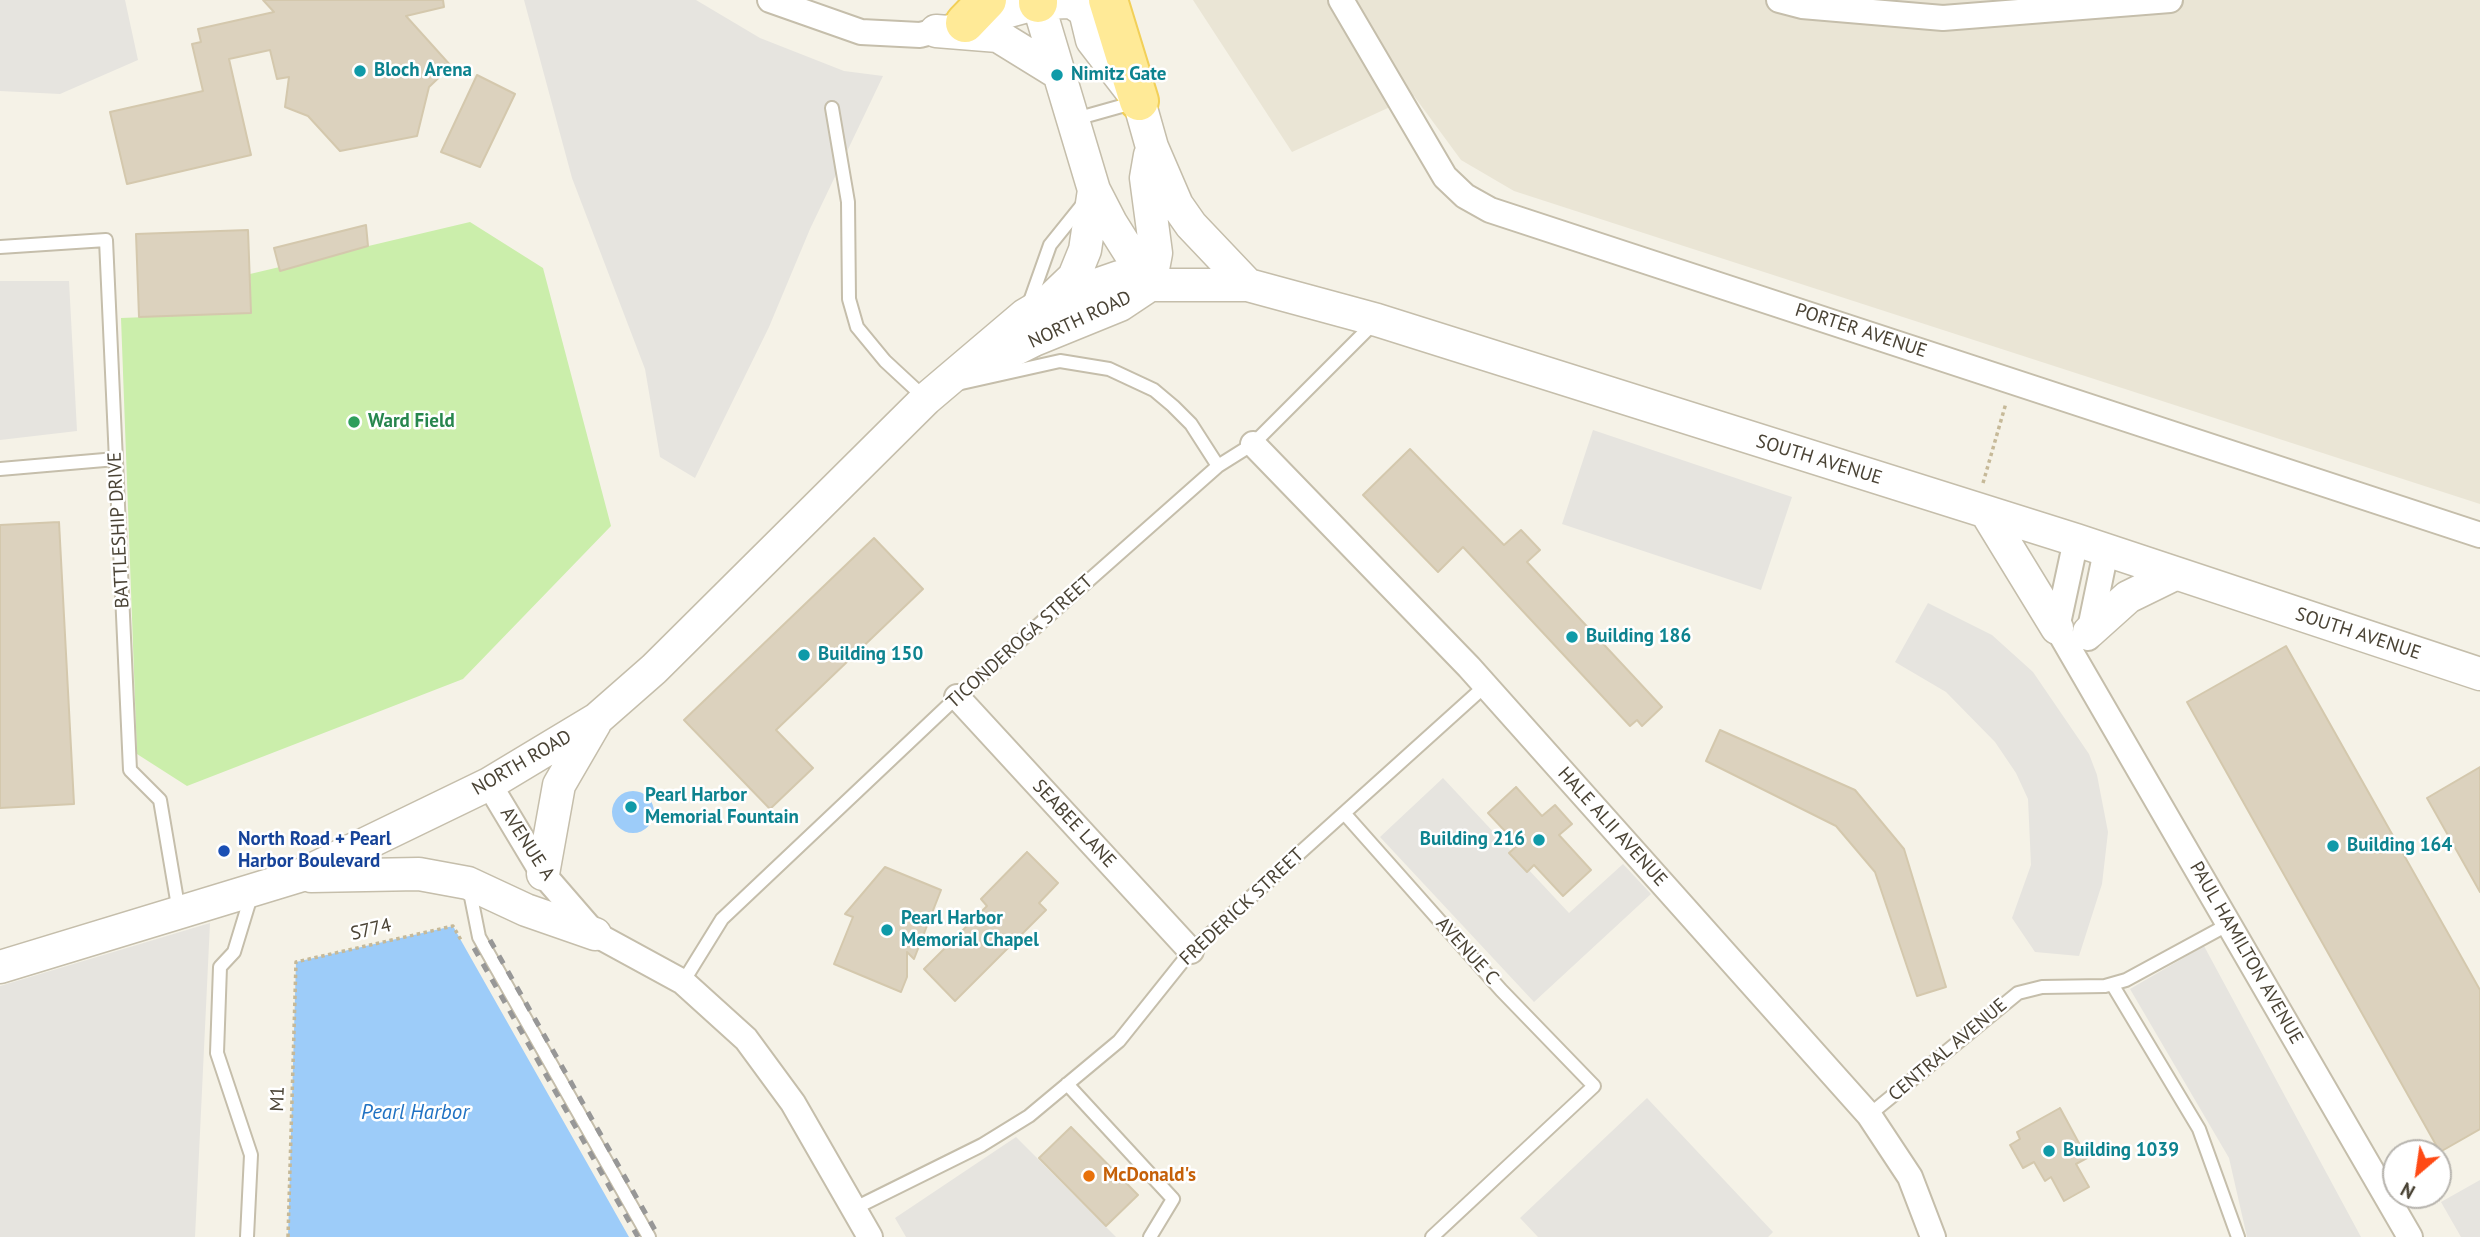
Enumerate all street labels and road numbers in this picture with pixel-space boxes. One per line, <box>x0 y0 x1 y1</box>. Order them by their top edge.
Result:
street label: NORTH ROAD <box>1025 286 1135 354</box>
street label: PORTER AVENUE <box>1792 299 1930 363</box>
street label: SOUTH AVENUE <box>1753 430 1885 490</box>
street label: BATTLESHIP DRIVE <box>104 451 134 609</box>
street label: TICONDEROGA STREET <box>942 570 1098 714</box>
street label: SOUTH AVENUE <box>2292 603 2424 665</box>
street label: NORTH ROAD <box>468 725 576 801</box>
street label: HALE ALII AVENUE <box>1552 763 1672 891</box>
street label: SEABEE LANE <box>1027 775 1121 873</box>
street label: AVENUE A <box>495 803 559 885</box>
street label: FREDERICK STREET <box>1175 844 1309 970</box>
street label: PAUL HAMILTON AVENUE <box>2184 858 2308 1048</box>
street label: AVENUE C <box>1431 913 1503 989</box>
street label: S774 <box>348 914 394 946</box>
street label: CENTRAL AVENUE <box>1884 994 2012 1106</box>
street label: M1 <box>266 1086 290 1112</box>

